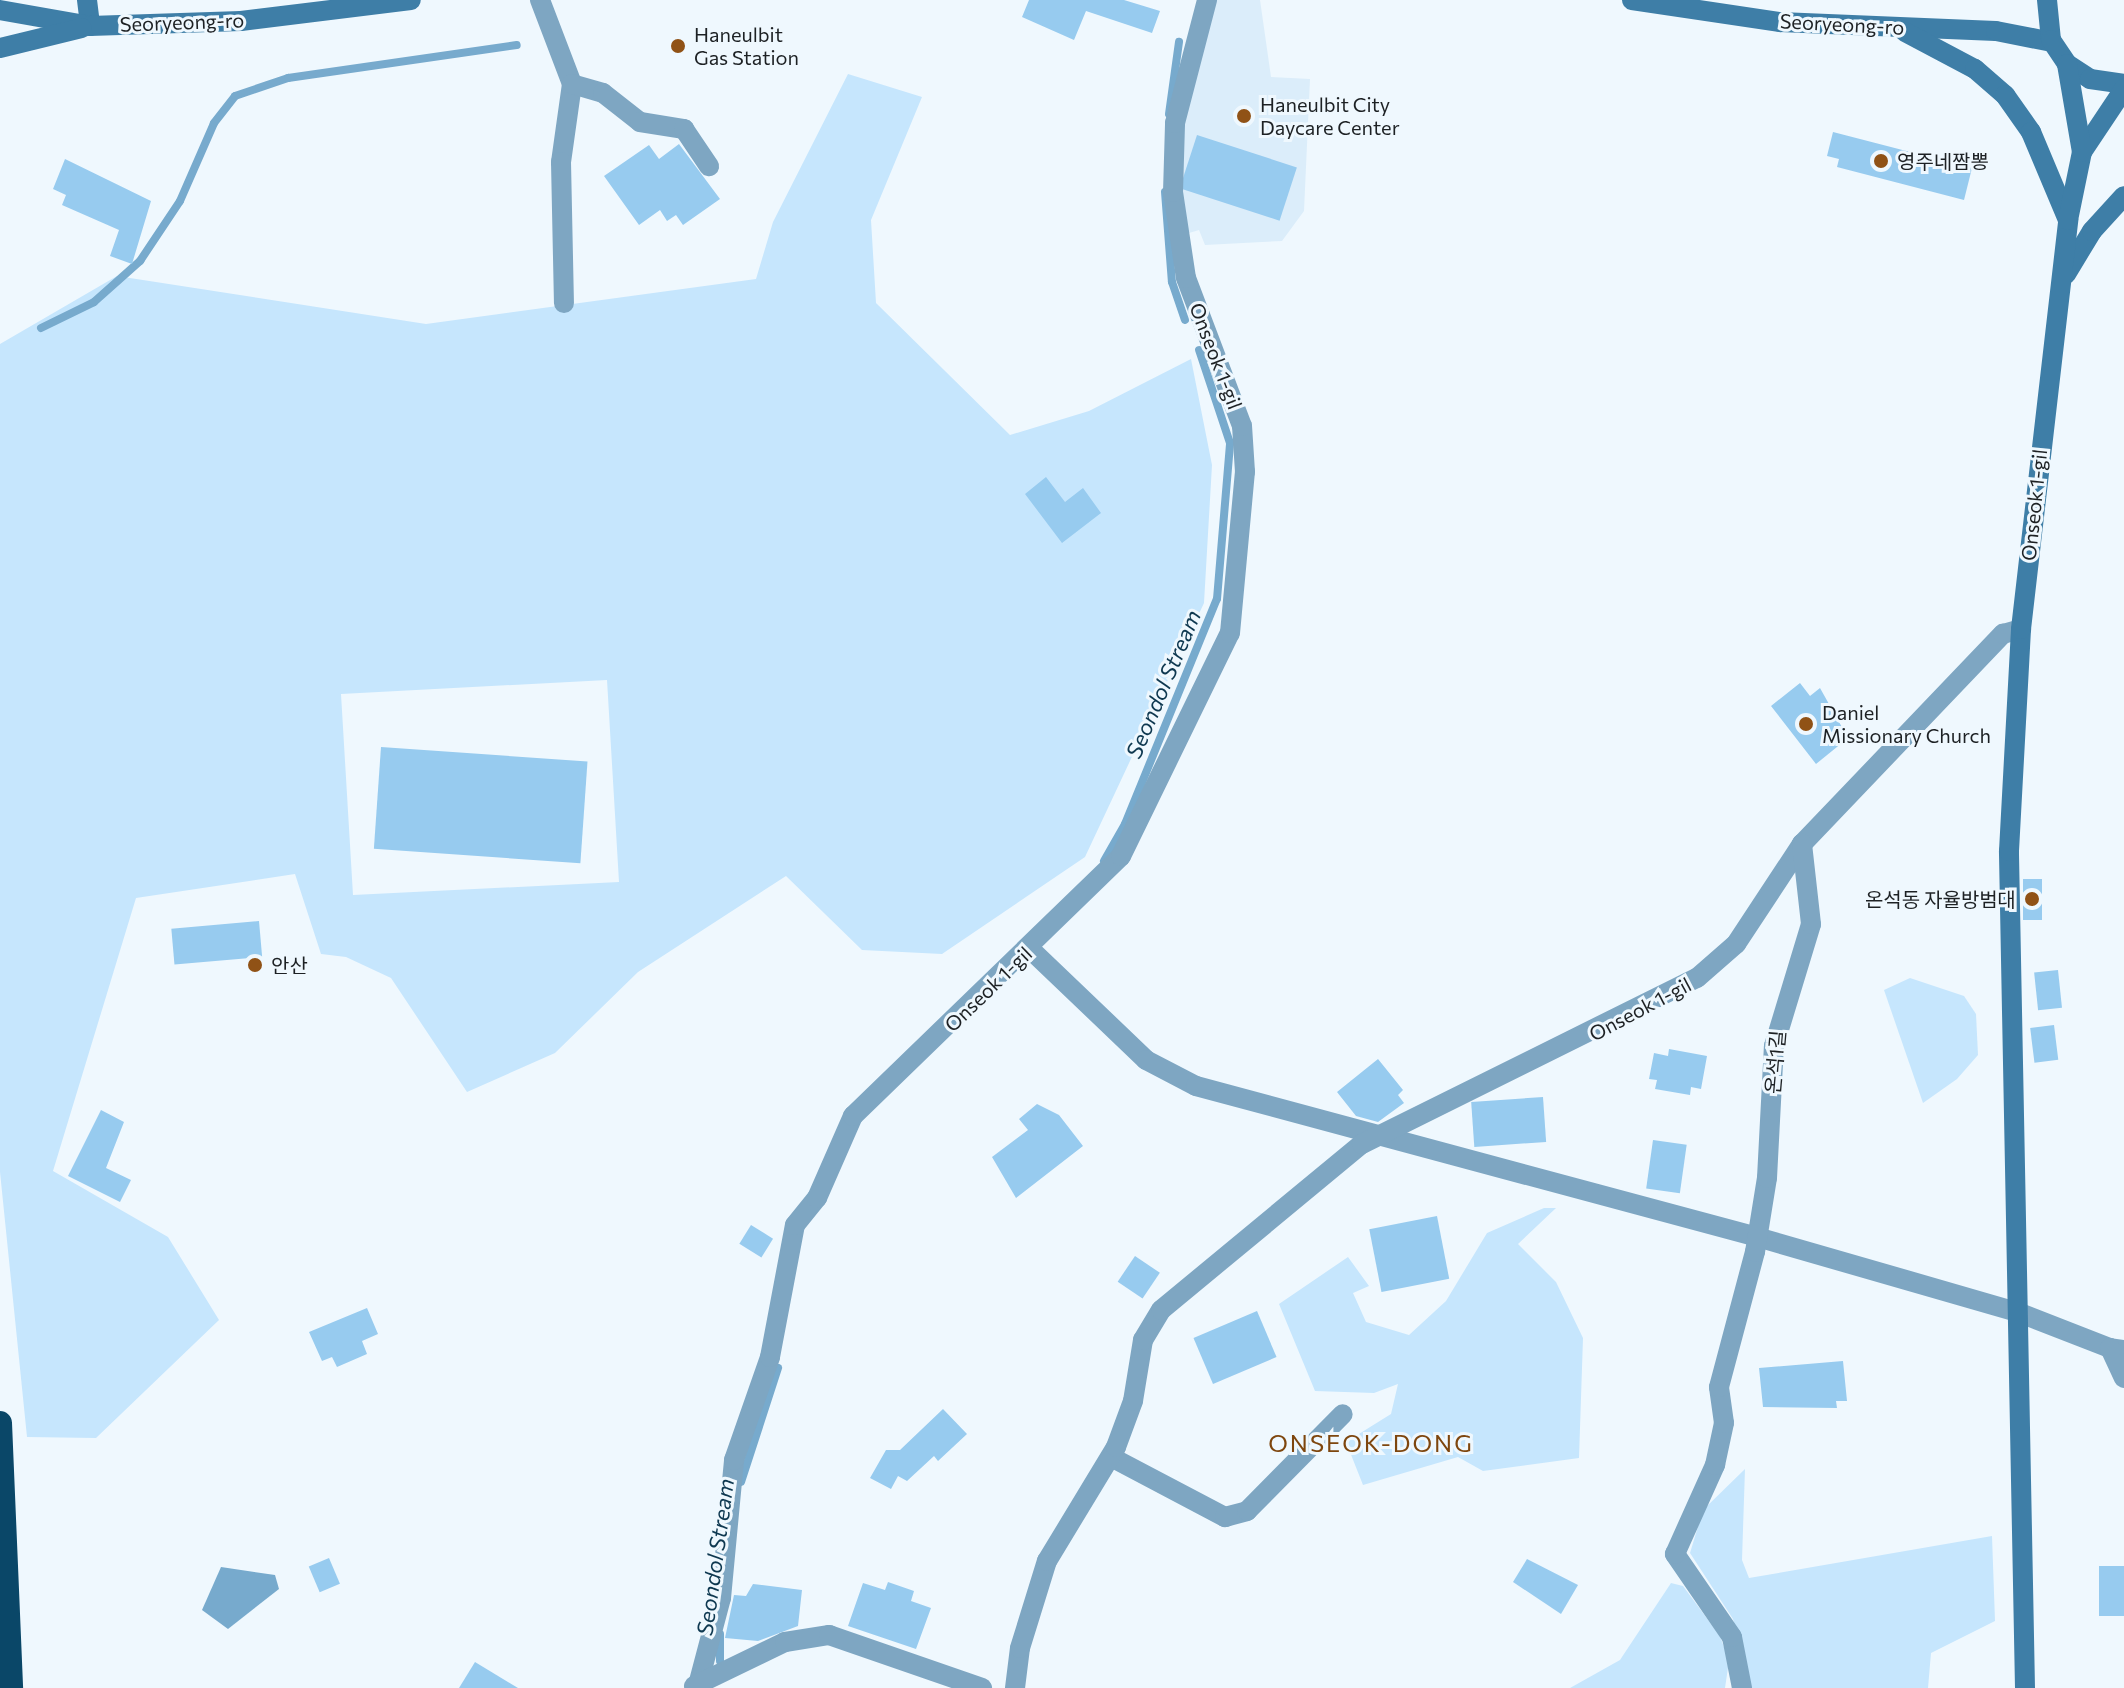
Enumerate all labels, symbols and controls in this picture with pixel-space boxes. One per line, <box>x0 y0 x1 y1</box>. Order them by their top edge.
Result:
street label: Seoryeong-ro <box>119 8 245 36</box>
street label: Seoryeong-ro <box>1779 9 1905 39</box>
place label: Haneulbit Gas Station <box>694 22 799 69</box>
marker: Haneulbit Gas Station <box>669 37 687 55</box>
place label: Haneulbit City Daycare Center <box>1260 92 1400 139</box>
marker: Haneulbit City Daycare Center <box>1235 107 1253 125</box>
place label: 영주네짬뽕 <box>1897 149 1989 173</box>
marker: 영주네짬뽕 <box>1872 152 1890 170</box>
street label: Onseok 1-gil <box>1185 299 1247 413</box>
street label: Onseok 1-gil <box>2016 448 2052 562</box>
water label: Seondol Stream <box>1120 606 1206 762</box>
place label: Daniel Missionary Church <box>1822 700 1991 747</box>
marker: Daniel Missionary Church <box>1797 715 1815 733</box>
place label: 온석동 자율방범대 <box>1865 887 2016 911</box>
marker: 온석동 자율방범대 <box>2023 890 2041 908</box>
street label: Onseok 1-gil <box>939 941 1037 1037</box>
place label: 안산 <box>271 953 308 977</box>
marker: 안산 <box>246 956 264 974</box>
street label: Onseok 1-gil <box>1585 972 1695 1046</box>
street label: 온석1길 <box>1760 1029 1790 1095</box>
district label: ONSEOK-DONG <box>1268 1429 1474 1457</box>
water label: Seondol Stream <box>691 1477 739 1637</box>

